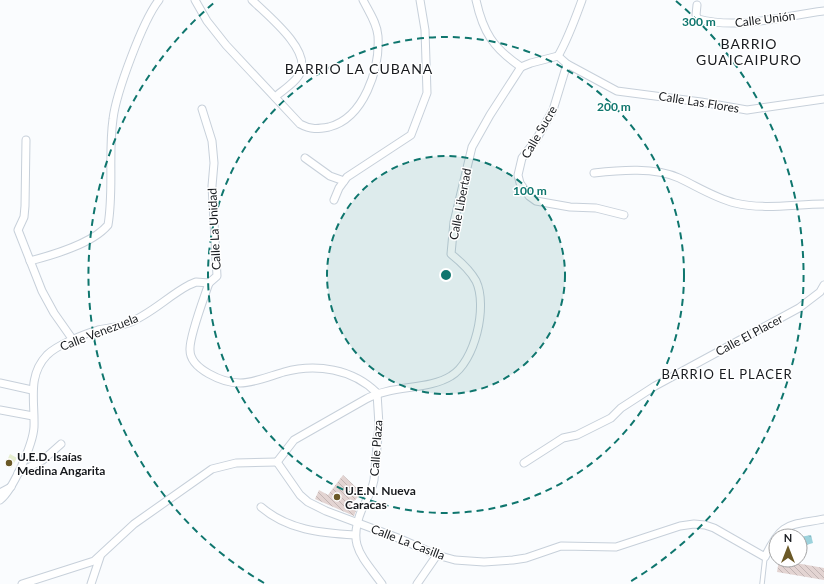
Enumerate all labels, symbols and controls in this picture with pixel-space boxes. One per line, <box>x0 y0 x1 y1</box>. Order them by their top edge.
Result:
street label: Calle Unión <box>734 8 796 30</box>
text: 300 m <box>682 14 716 29</box>
district label: BARRIO GUAICAIPURO <box>696 35 802 68</box>
district label: BARRIO LA CUBANA <box>285 60 433 77</box>
street label: Calle Las Flores <box>658 88 740 116</box>
text: 200 m <box>597 99 631 114</box>
street label: Calle Sucre <box>518 103 560 161</box>
street label: Calle Libertad <box>446 167 474 241</box>
text: 100 m <box>513 183 547 198</box>
street label: Calle La Unidad <box>204 188 224 270</box>
centre of rings <box>439 268 453 282</box>
street label: Calle Venezuela <box>58 310 140 354</box>
street label: Calle El Placer <box>713 311 786 359</box>
district label: BARRIO EL PLACER <box>661 366 793 382</box>
street label: Calle Plaza <box>367 419 385 477</box>
place label: U.E.D. Isaías Medina Angarita <box>17 449 105 478</box>
marker: U.E.D. Isaías Medina Angarita <box>4 458 14 468</box>
place label: U.E.N. Nueva Caracas <box>345 483 416 512</box>
marker: U.E.N. Nueva Caracas <box>332 492 342 502</box>
street label: Calle La Casilla <box>369 521 447 563</box>
north arrow <box>768 528 808 568</box>
text: N <box>784 531 792 544</box>

